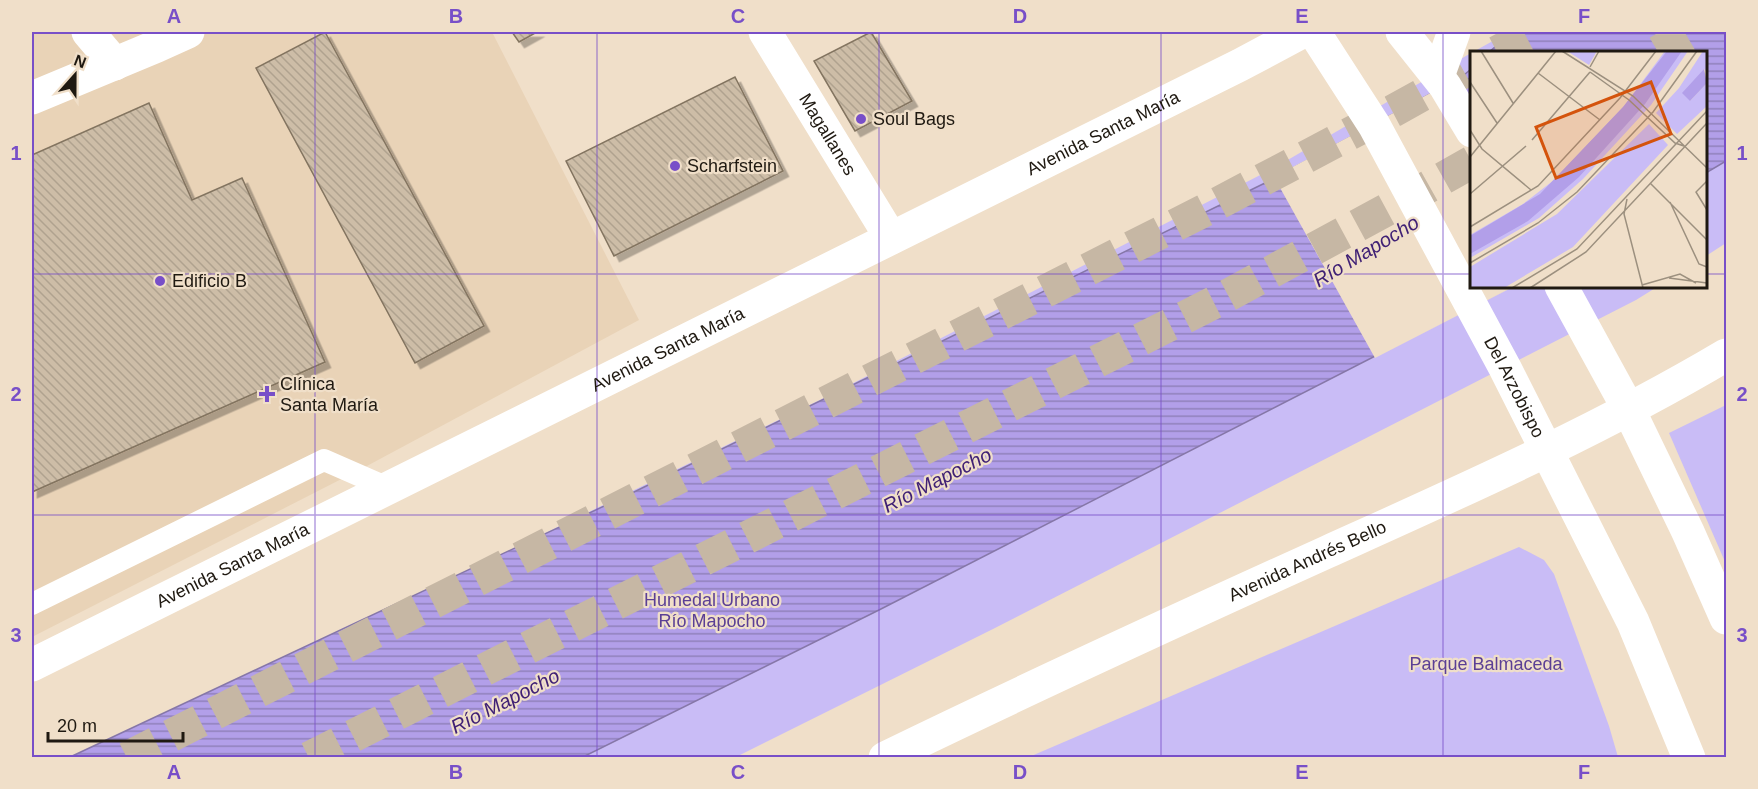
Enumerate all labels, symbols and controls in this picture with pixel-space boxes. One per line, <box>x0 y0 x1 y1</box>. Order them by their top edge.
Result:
text: A <box>167 5 181 27</box>
text: B <box>449 5 463 27</box>
text: C <box>731 5 745 27</box>
text: D <box>1013 5 1027 27</box>
text: E <box>1295 5 1309 27</box>
text: F <box>1578 5 1590 27</box>
north arrow <box>45 45 105 105</box>
text: N <box>72 51 89 71</box>
inset map <box>1470 51 1707 288</box>
street label: Avenida Santa María <box>1024 86 1184 179</box>
street label: Magallanes <box>795 90 860 179</box>
place label: Soul Bags <box>873 109 955 129</box>
marker: Soul Bags <box>854 112 868 126</box>
text: 1 <box>10 142 22 164</box>
text: 1 <box>1736 142 1748 164</box>
place label: Scharfstein <box>687 156 777 176</box>
marker: Scharfstein <box>668 159 682 173</box>
water label: Río Mapocho <box>1309 211 1423 291</box>
place label: Edificio B <box>172 271 247 291</box>
marker: Edificio B <box>153 274 167 288</box>
street label: Avenida Santa María <box>588 302 748 395</box>
street label: Del Arzobispo <box>1480 333 1549 441</box>
place label: Clínica Santa María <box>280 374 379 415</box>
text: 2 <box>10 383 22 405</box>
text: 2 <box>1736 383 1748 405</box>
marker: Clínica Santa María <box>258 385 276 403</box>
water label: Río Mapocho <box>879 443 995 517</box>
street label: Avenida Andrés Bello <box>1225 517 1389 605</box>
street label: Avenida Santa María <box>153 519 313 612</box>
park label: Humedal Urbano Río Mapocho <box>644 590 780 631</box>
text: 3 <box>10 624 22 646</box>
text: 3 <box>1736 624 1748 646</box>
park label: Parque Balmaceda <box>1409 654 1564 674</box>
water label: Río Mapocho <box>447 664 563 738</box>
scale bar <box>48 705 183 743</box>
text: 20 m <box>57 716 97 736</box>
text: A <box>167 761 181 783</box>
text: B <box>449 761 463 783</box>
text: C <box>731 761 745 783</box>
text: D <box>1013 761 1027 783</box>
text: E <box>1295 761 1309 783</box>
text: F <box>1578 761 1590 783</box>

